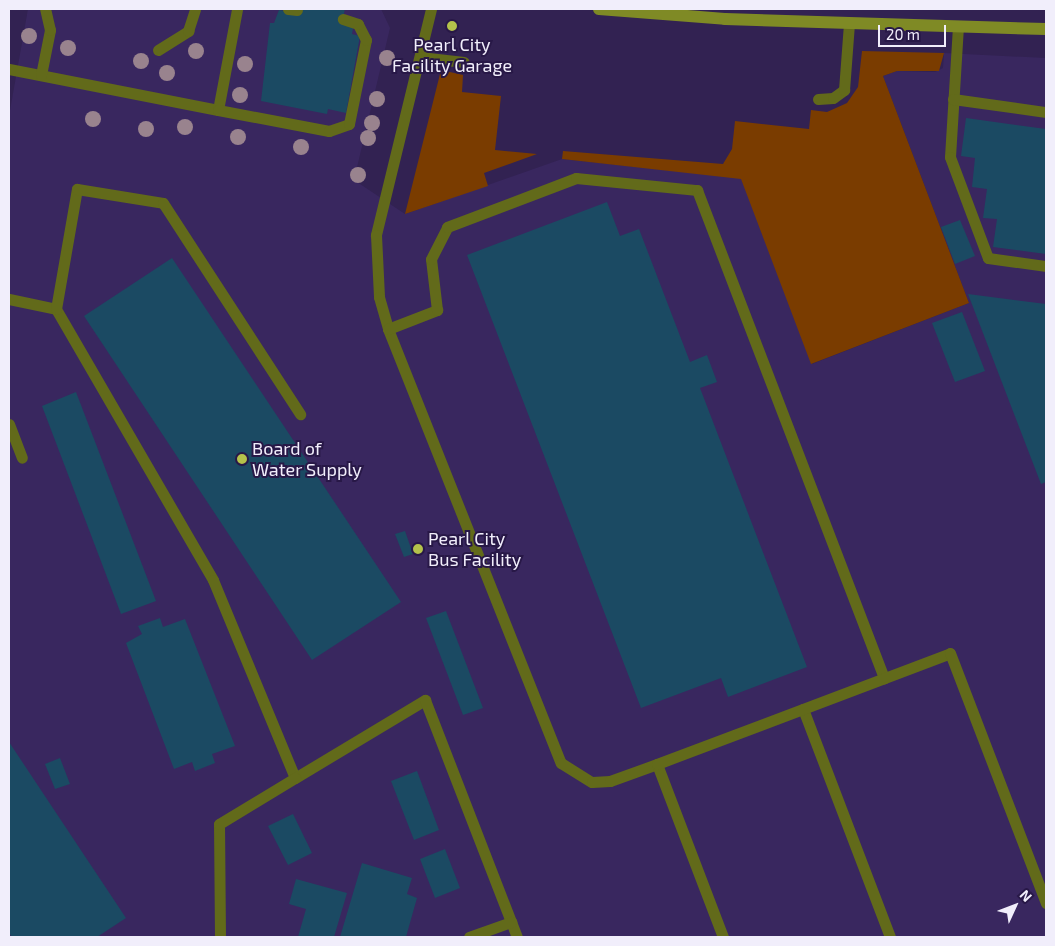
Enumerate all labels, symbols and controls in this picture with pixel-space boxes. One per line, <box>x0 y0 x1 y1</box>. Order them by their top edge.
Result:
scale bar <box>880 15 948 47</box>
marker: Pearl City Facility Garage <box>446 20 458 32</box>
text: 20 m <box>886 25 920 43</box>
place label: Pearl City Facility Garage <box>392 34 512 76</box>
place label: Board of Water Supply <box>252 438 362 480</box>
marker: Board of Water Supply <box>236 453 248 465</box>
place label: Pearl City Bus Facility <box>428 528 521 570</box>
marker: Pearl City Bus Facility <box>412 543 424 555</box>
north arrow <box>990 881 1040 931</box>
text: N <box>1017 886 1036 905</box>

